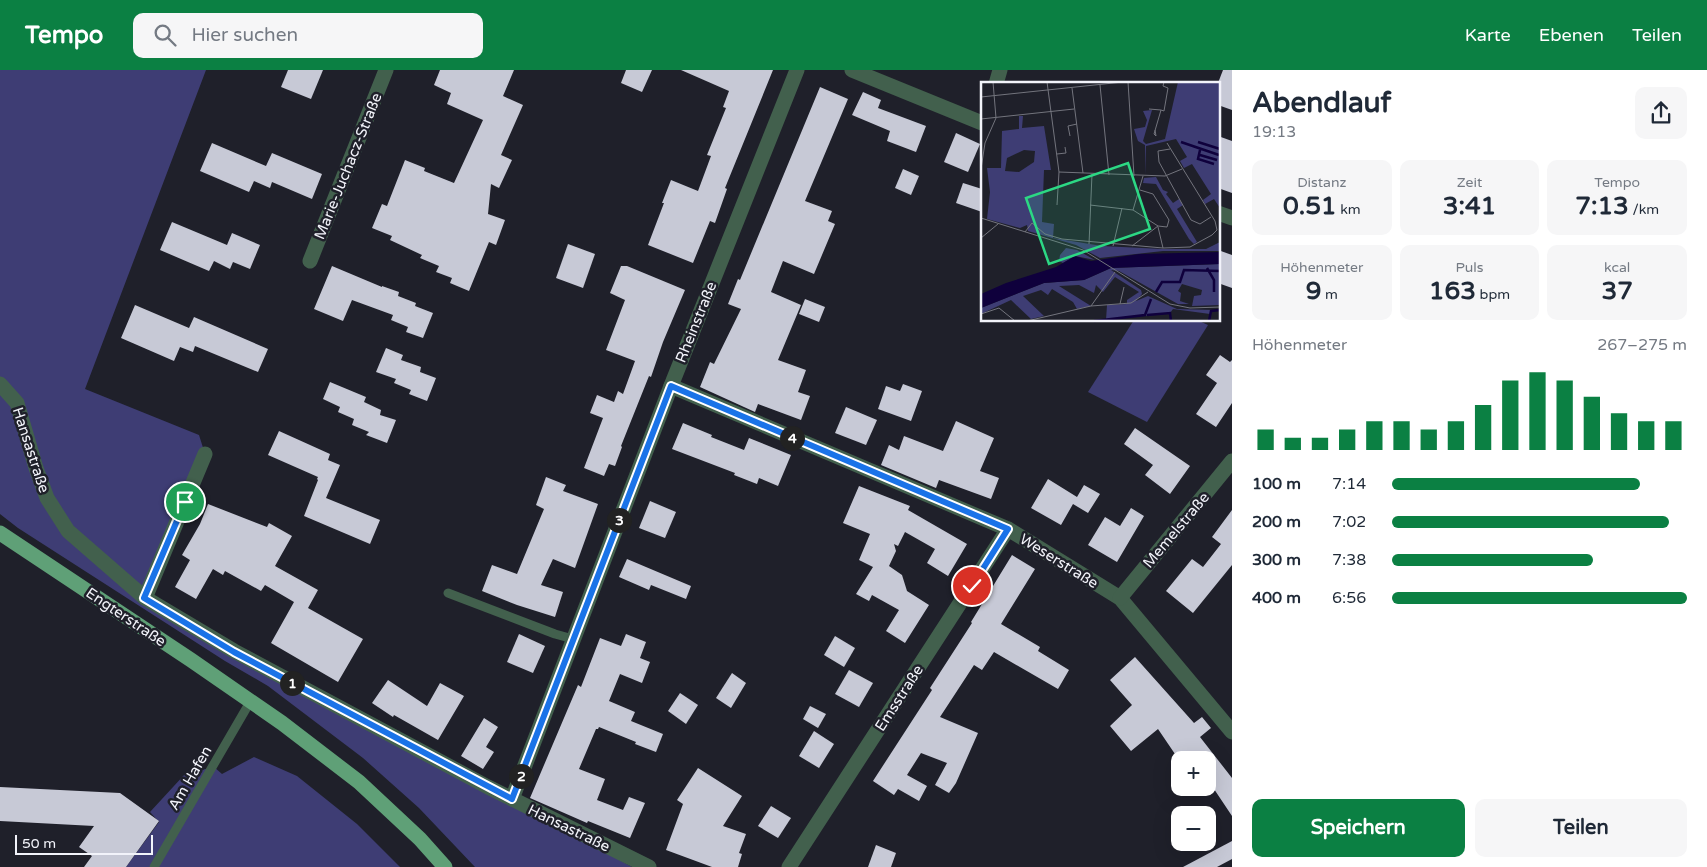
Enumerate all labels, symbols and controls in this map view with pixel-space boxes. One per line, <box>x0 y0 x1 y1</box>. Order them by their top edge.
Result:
search box <box>133 13 483 58</box>
text: Tempo <box>25 21 103 50</box>
icon: search <box>151 21 179 49</box>
text: Hier suchen <box>191 24 298 46</box>
text: Karte <box>1465 24 1511 46</box>
text: Ebenen <box>1539 24 1604 46</box>
text: Teilen <box>1632 24 1682 46</box>
inset map <box>981 82 1220 321</box>
text: Abendlauf <box>1252 86 1391 120</box>
button: share <box>1635 87 1687 139</box>
street label: Marie-Juchacz-Straße <box>310 90 386 242</box>
text: 19:13 <box>1252 122 1296 142</box>
text: Distanz <box>1297 174 1346 191</box>
text: Zeit <box>1457 174 1482 191</box>
text: Tempo <box>1594 174 1640 191</box>
text: 0.51 <box>1283 191 1337 221</box>
text: 3:41 <box>1443 191 1496 221</box>
text: 7:13 <box>1575 191 1629 221</box>
text: km <box>1337 201 1361 218</box>
text: /km <box>1629 201 1659 218</box>
text: Höhenmeter <box>1280 259 1363 276</box>
text: Puls <box>1455 259 1484 276</box>
text: kcal <box>1604 259 1630 276</box>
text: 9 <box>1306 276 1321 306</box>
text: 163 <box>1429 276 1476 306</box>
text: 37 <box>1601 276 1633 306</box>
street label: Rheinstraße <box>672 279 720 365</box>
text: m <box>1321 286 1338 303</box>
text: bpm <box>1476 286 1510 303</box>
text: Höhenmeter <box>1252 335 1347 355</box>
text: 267–275 m <box>1597 335 1687 355</box>
street label: Hansastraße <box>9 405 53 495</box>
pin: 4 <box>780 426 804 450</box>
text: 4 <box>788 430 797 447</box>
text: 100 m <box>1252 474 1301 494</box>
text: 7:14 <box>1332 474 1366 494</box>
pin <box>164 481 206 523</box>
icon: arrive <box>171 488 199 516</box>
street label: Memelstraße <box>1139 488 1213 572</box>
pin: 3 <box>606 508 632 532</box>
text: 3 <box>615 512 624 529</box>
text: 200 m <box>1252 512 1301 532</box>
text: 7:02 <box>1332 512 1366 532</box>
street label: Weserstraße <box>1016 530 1102 592</box>
text: 300 m <box>1252 550 1301 570</box>
text: 7:38 <box>1332 550 1366 570</box>
pin <box>951 565 993 607</box>
icon: check <box>958 572 986 600</box>
street label: Engterstraße <box>83 584 169 650</box>
text: 400 m <box>1252 588 1301 608</box>
text: 6:56 <box>1332 588 1366 608</box>
street label: Emsstraße <box>871 662 927 734</box>
pin: 1 <box>280 670 304 696</box>
text: 1 <box>288 675 297 692</box>
street label: Am Hafen <box>164 743 216 813</box>
map controls <box>1171 751 1216 851</box>
button: + <box>1171 751 1216 796</box>
pin: 2 <box>508 764 534 788</box>
text: 2 <box>517 768 526 785</box>
button: Speichern <box>1252 799 1465 857</box>
button: Teilen <box>1475 799 1687 857</box>
street label: Hansastraße <box>525 800 613 856</box>
button: − <box>1171 806 1216 851</box>
scale bar <box>15 832 152 855</box>
text: 50 m <box>22 835 56 852</box>

